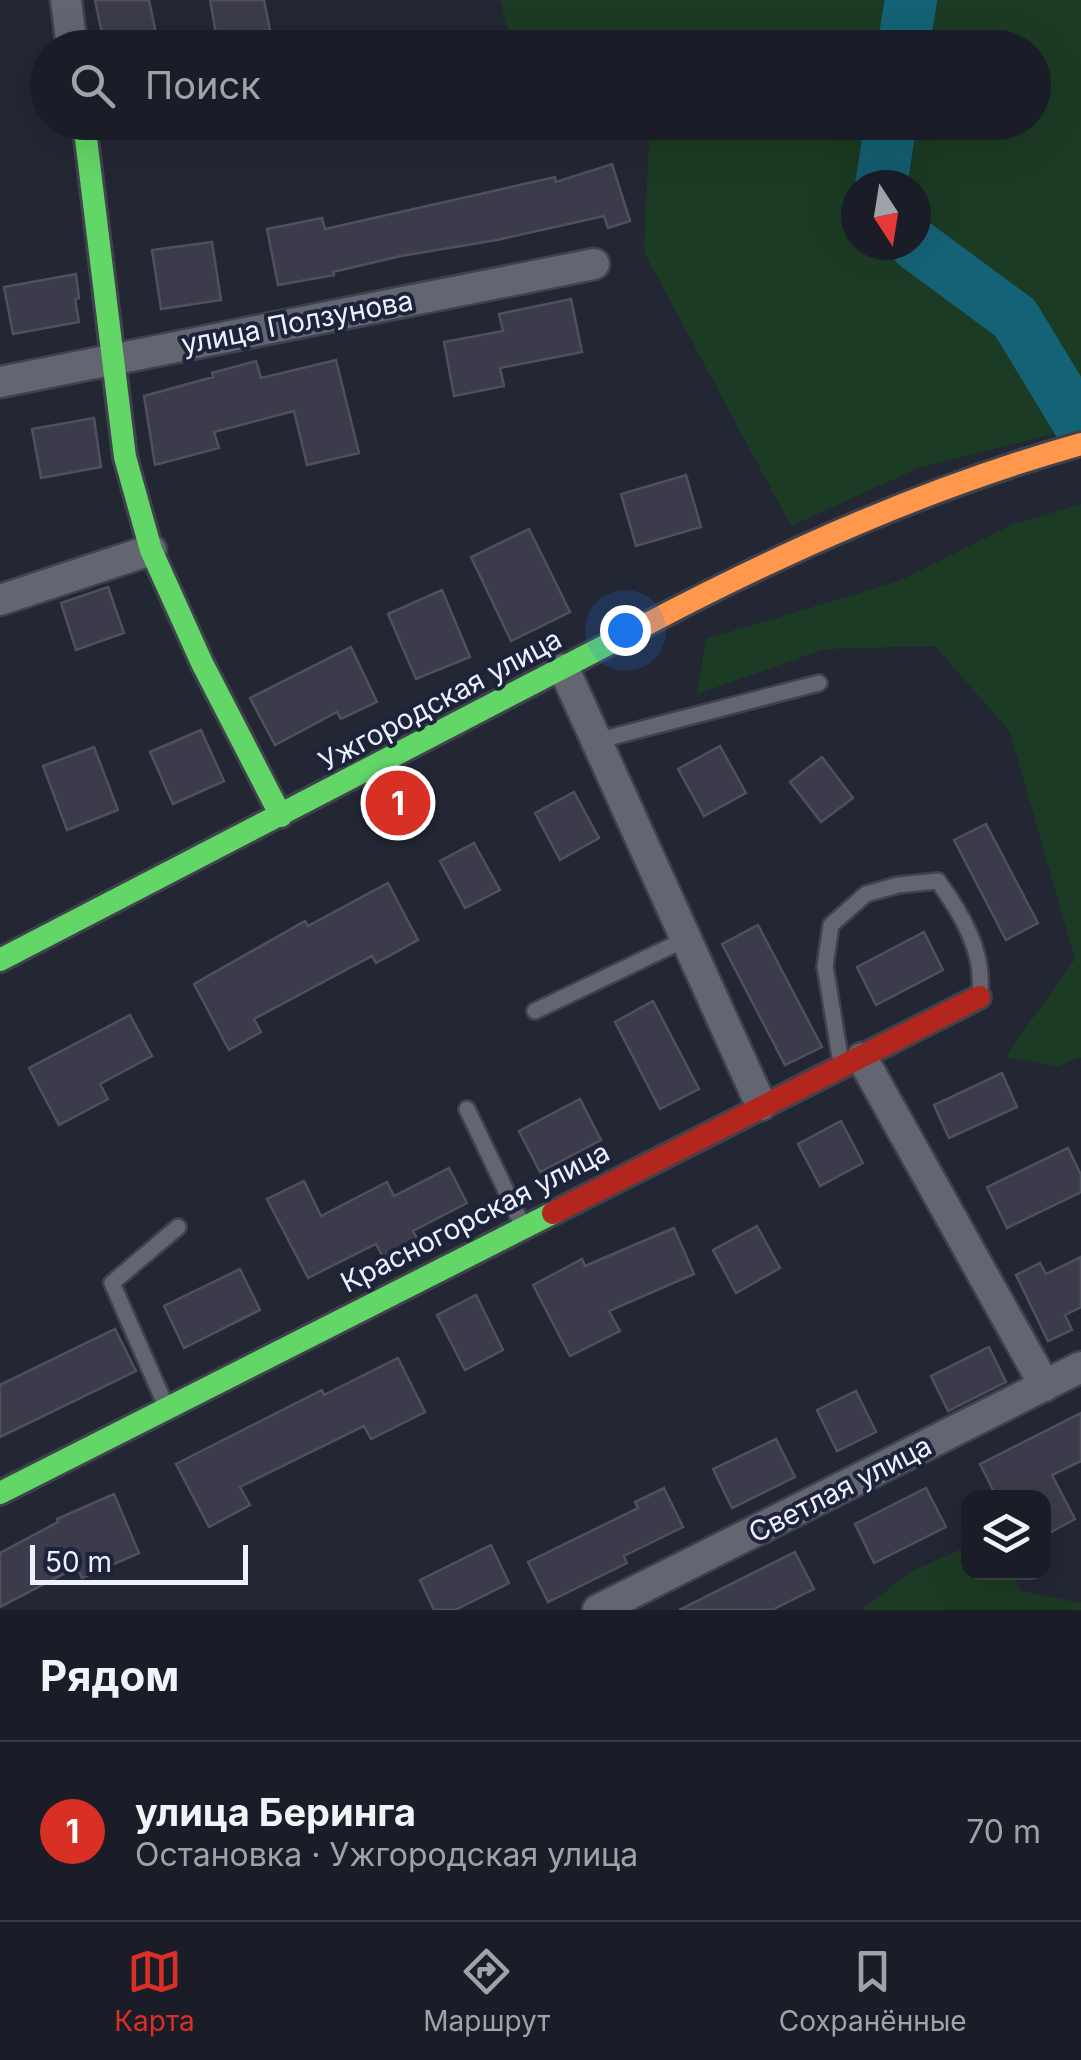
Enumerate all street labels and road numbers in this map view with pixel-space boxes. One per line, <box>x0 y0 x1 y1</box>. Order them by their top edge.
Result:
street label: улица Ползунова <box>178 283 416 361</box>
street label: Ужгородская улица <box>313 622 567 778</box>
street label: Красногорская улица <box>335 1134 615 1300</box>
street label: Светлая улица <box>743 1428 937 1550</box>

